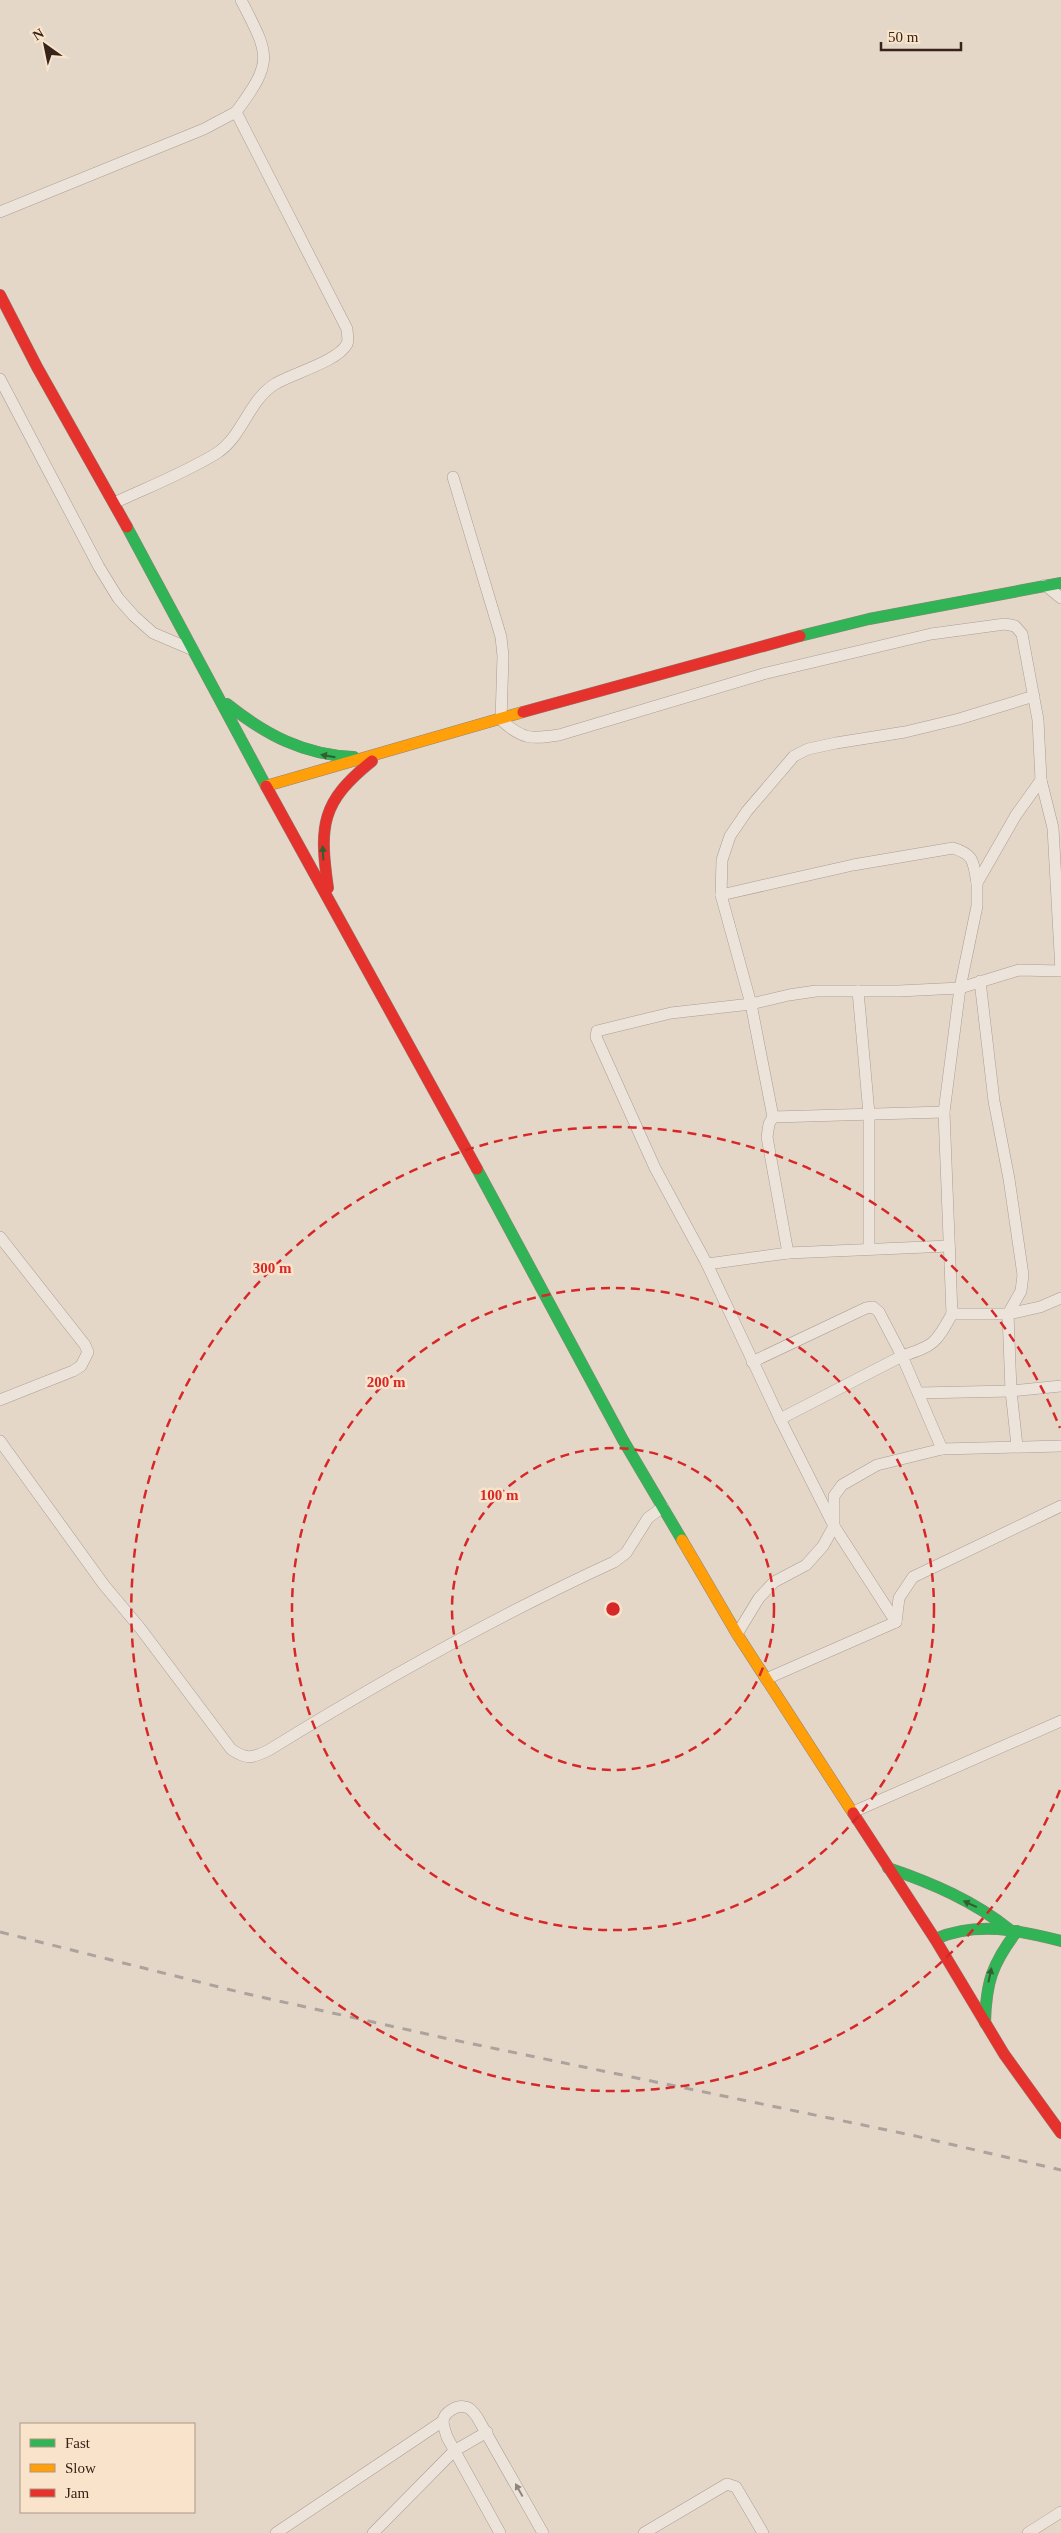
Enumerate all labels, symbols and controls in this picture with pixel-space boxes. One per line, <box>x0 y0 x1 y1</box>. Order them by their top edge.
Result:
north arrow <box>20 20 70 70</box>
scale bar <box>881 20 961 52</box>
text: N <box>30 25 47 44</box>
text: 50 m <box>888 29 919 45</box>
one-way arrow <box>320 751 336 759</box>
one-way arrow <box>319 845 327 861</box>
text: 300 m <box>253 1260 292 1276</box>
text: 200 m <box>367 1374 406 1390</box>
text: 100 m <box>480 1487 519 1503</box>
centre of rings <box>604 1600 622 1618</box>
one-way arrow <box>963 1899 977 1907</box>
one-way arrow <box>986 1968 994 1983</box>
legend <box>20 2423 195 2513</box>
text: Fast <box>65 2435 91 2451</box>
text: Slow <box>65 2460 96 2476</box>
one-way arrow <box>515 2483 523 2498</box>
text: Jam <box>65 2485 89 2501</box>

